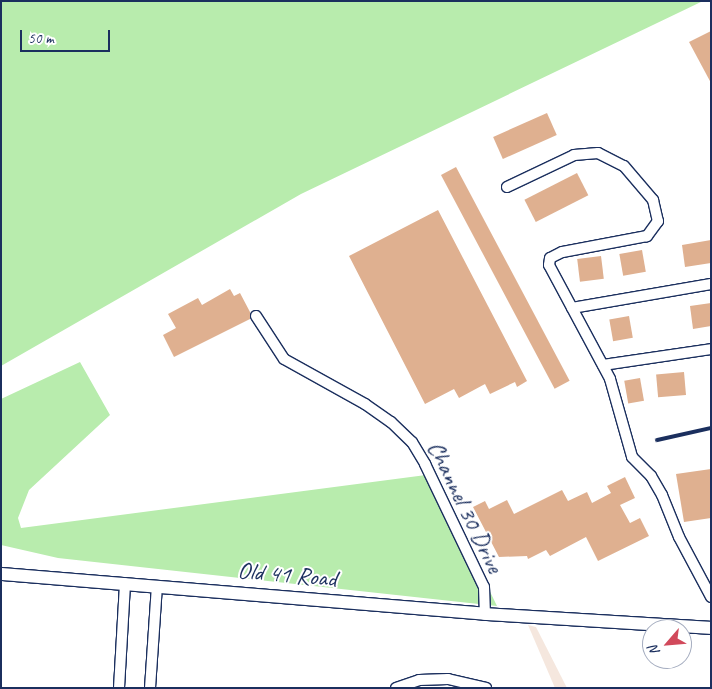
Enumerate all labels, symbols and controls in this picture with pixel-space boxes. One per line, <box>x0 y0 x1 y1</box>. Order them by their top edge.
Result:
scale bar <box>22 20 112 52</box>
text: 50 m <box>28 29 54 48</box>
street label: Channel 30 Drive <box>421 437 509 577</box>
street label: Old 41 Road <box>236 556 338 594</box>
north arrow <box>642 619 692 669</box>
text: N <box>645 643 664 658</box>

